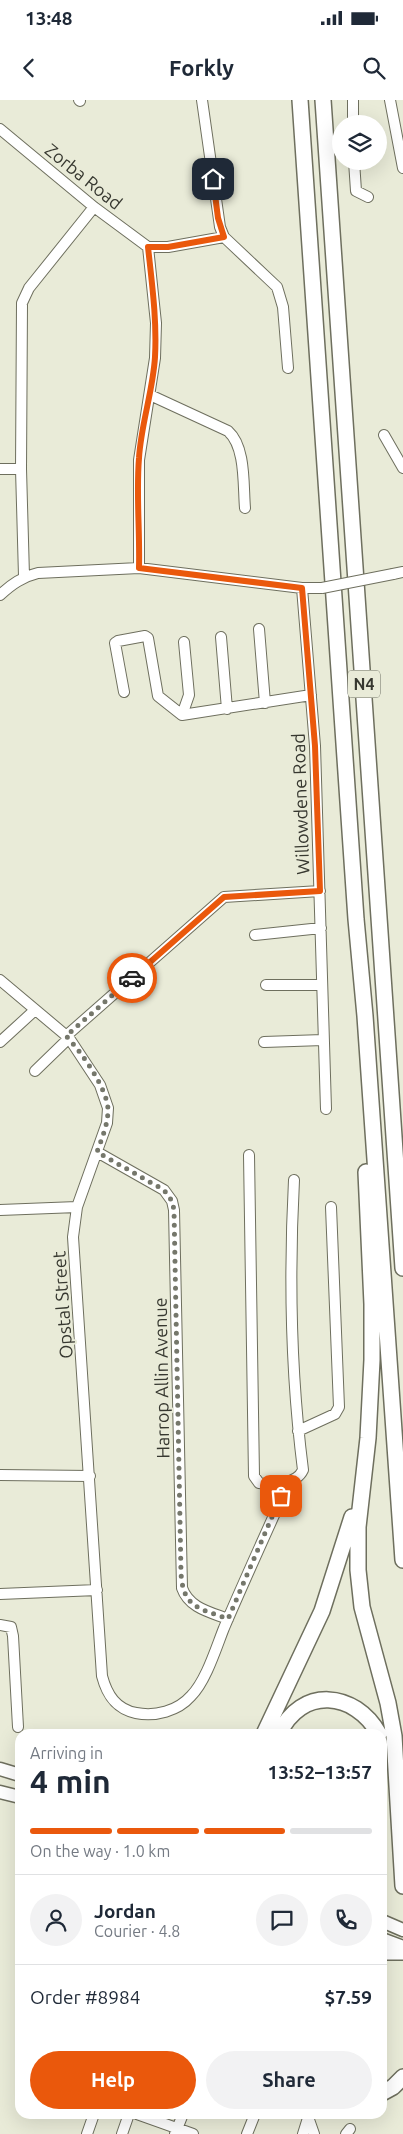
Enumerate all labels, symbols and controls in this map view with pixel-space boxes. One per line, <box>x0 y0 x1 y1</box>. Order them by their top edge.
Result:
text: 13:48 <box>25 7 73 29</box>
icon: back <box>15 54 43 82</box>
icon: search <box>360 54 388 82</box>
text: Forkly <box>169 55 234 80</box>
map controls <box>332 115 387 170</box>
button: layers <box>332 115 387 170</box>
street label: Zorba Road <box>42 139 126 213</box>
pin <box>192 158 234 200</box>
icon: home <box>199 165 227 193</box>
road number: N4 <box>348 670 380 698</box>
street label: Willowdene Road <box>288 733 312 875</box>
courier <box>107 953 157 1003</box>
icon: car <box>118 964 146 992</box>
street label: Opstal Street <box>48 1251 76 1359</box>
street label: Harrop Allin Avenue <box>150 1297 172 1459</box>
pin <box>260 1475 302 1517</box>
icon: bag <box>267 1482 295 1510</box>
text: Arriving in <box>30 1744 103 1762</box>
text: 13:52–13:57 <box>267 1761 372 1783</box>
text: 4 min <box>30 1763 111 1799</box>
text: On the way · 1.0 km <box>30 1842 170 1860</box>
button: person <box>30 1894 82 1946</box>
button: chat <box>256 1894 308 1946</box>
button: phone <box>320 1894 372 1946</box>
text: Jordan <box>94 1900 156 1922</box>
text: Courier · 4.8 <box>94 1922 180 1940</box>
text: Order #8984 <box>30 1986 140 2008</box>
text: $7.59 <box>324 1986 372 2008</box>
button: Help <box>30 2051 196 2109</box>
button: Share <box>206 2051 372 2109</box>

